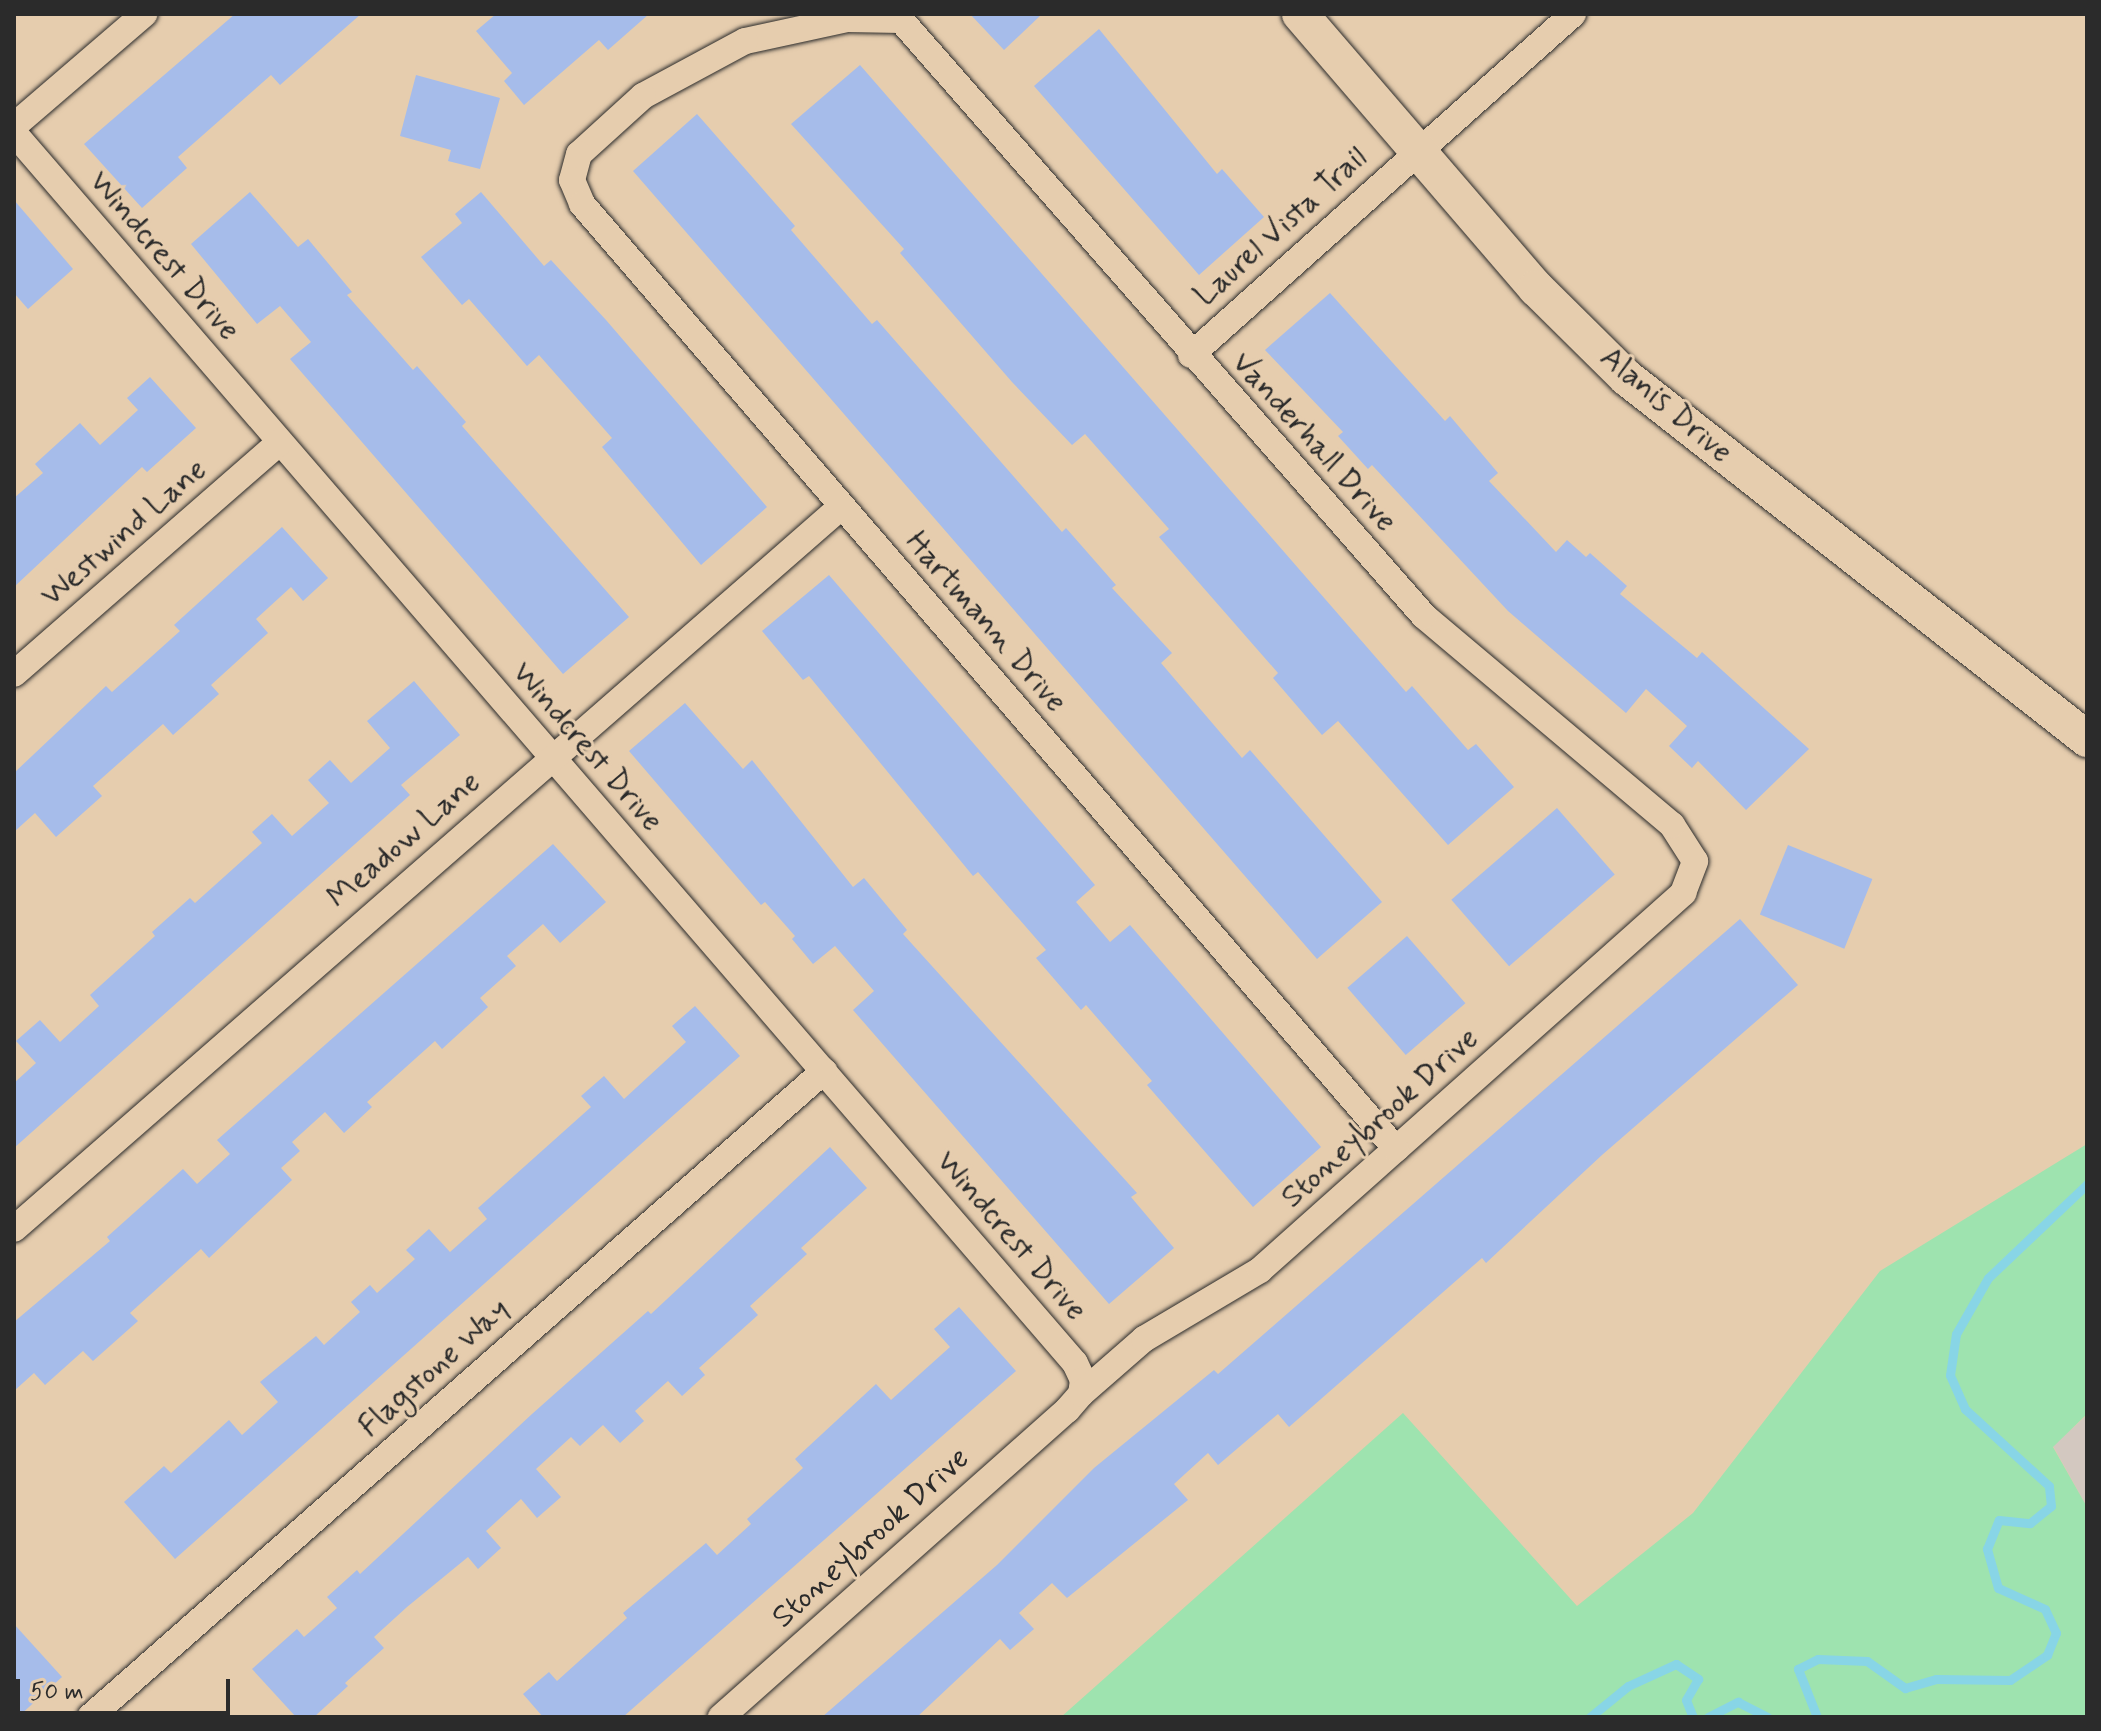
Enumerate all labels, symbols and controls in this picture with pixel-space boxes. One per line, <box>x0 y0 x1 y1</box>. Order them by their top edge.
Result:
street label: Laurel Vista Trail <box>1186 138 1376 316</box>
street label: Windcrest Drive <box>80 163 248 349</box>
street label: Alanis Drive <box>1592 338 1740 472</box>
street label: Vanderhall Drive <box>1224 345 1404 539</box>
street label: Westwind Lane <box>33 451 215 615</box>
street label: Hartmann Drive <box>897 523 1075 721</box>
street label: Windcrest Drive <box>503 654 671 840</box>
street label: Meadow Lane <box>320 763 488 917</box>
street label: Stoneybrook Drive <box>1274 1020 1486 1216</box>
street label: Windcrest Drive <box>927 1143 1095 1329</box>
street label: Flagstone Way <box>349 1289 519 1447</box>
street label: Stoneybrook Drive <box>765 1440 977 1636</box>
scale bar <box>20 1663 234 1713</box>
text: 50 m <box>30 1677 84 1708</box>

